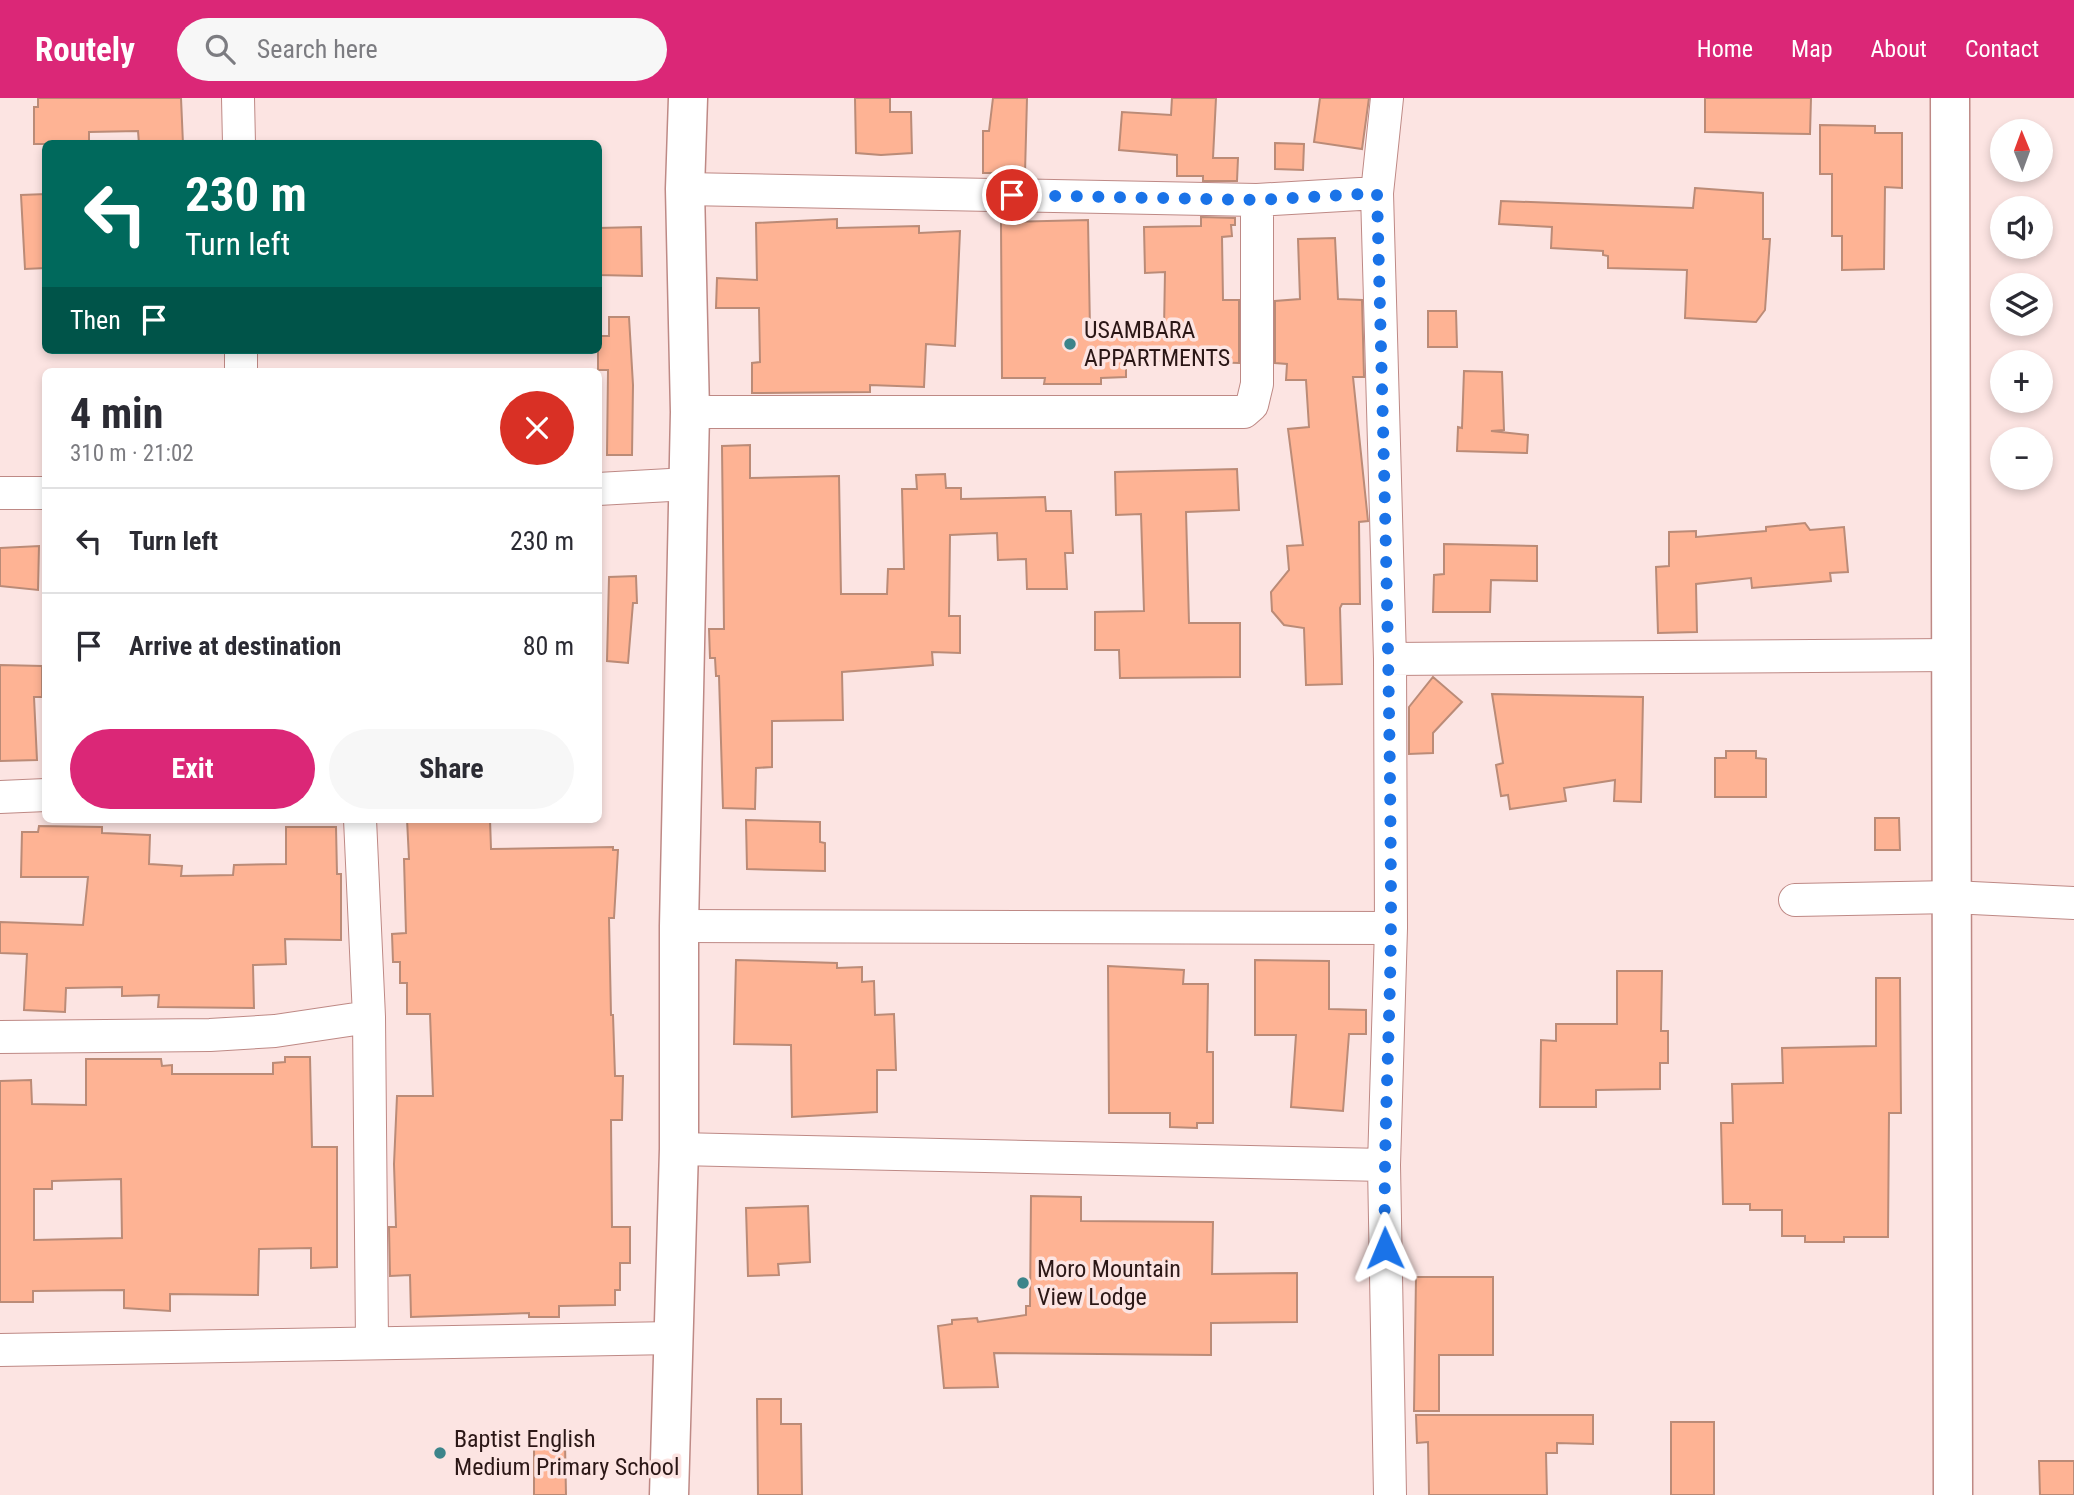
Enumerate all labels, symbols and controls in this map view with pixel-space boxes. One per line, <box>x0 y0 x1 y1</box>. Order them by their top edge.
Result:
search box <box>177 18 667 81</box>
text: Routely <box>35 30 135 69</box>
icon: search <box>201 30 239 68</box>
text: Search here <box>257 34 378 64</box>
text: Home <box>1697 35 1753 63</box>
text: Map <box>1791 35 1833 63</box>
text: About <box>1871 35 1927 63</box>
text: Contact <box>1965 35 2039 63</box>
north arrow <box>1990 119 2053 182</box>
map controls <box>1990 119 2053 490</box>
pin <box>982 165 1042 225</box>
text: 230 m <box>185 166 307 223</box>
icon: left <box>70 168 161 259</box>
icon: arrive <box>993 176 1031 214</box>
button: sound <box>1990 196 2053 259</box>
text: Turn left <box>185 225 290 263</box>
button: layers <box>1990 273 2053 336</box>
icon: arrive <box>135 301 173 339</box>
text: Then <box>70 305 121 335</box>
place label: USAMBARA APPARTMENTS <box>1084 316 1230 372</box>
marker: USAMBARA APPARTMENTS <box>1062 336 1078 352</box>
button: + <box>1990 350 2053 413</box>
text: 4 min <box>70 389 163 438</box>
button: close <box>500 391 574 465</box>
button: − <box>1990 427 2053 490</box>
text: 310 m · 21:02 <box>70 440 194 467</box>
icon: left <box>70 522 108 560</box>
text: Turn left <box>129 526 218 556</box>
text: 230 m <box>510 526 574 556</box>
icon: arrive <box>70 627 108 665</box>
text: Arrive at destination <box>129 631 341 661</box>
text: 80 m <box>523 631 574 661</box>
button: Exit <box>70 729 315 809</box>
button: Share <box>329 729 574 809</box>
position arrow <box>1348 1211 1422 1285</box>
place label: Moro Mountain View Lodge <box>1037 1255 1181 1311</box>
marker: Moro Mountain View Lodge <box>1015 1275 1031 1291</box>
place label: Baptist English Medium Primary School <box>454 1425 679 1481</box>
marker: Baptist English Medium Primary School <box>432 1445 448 1461</box>

